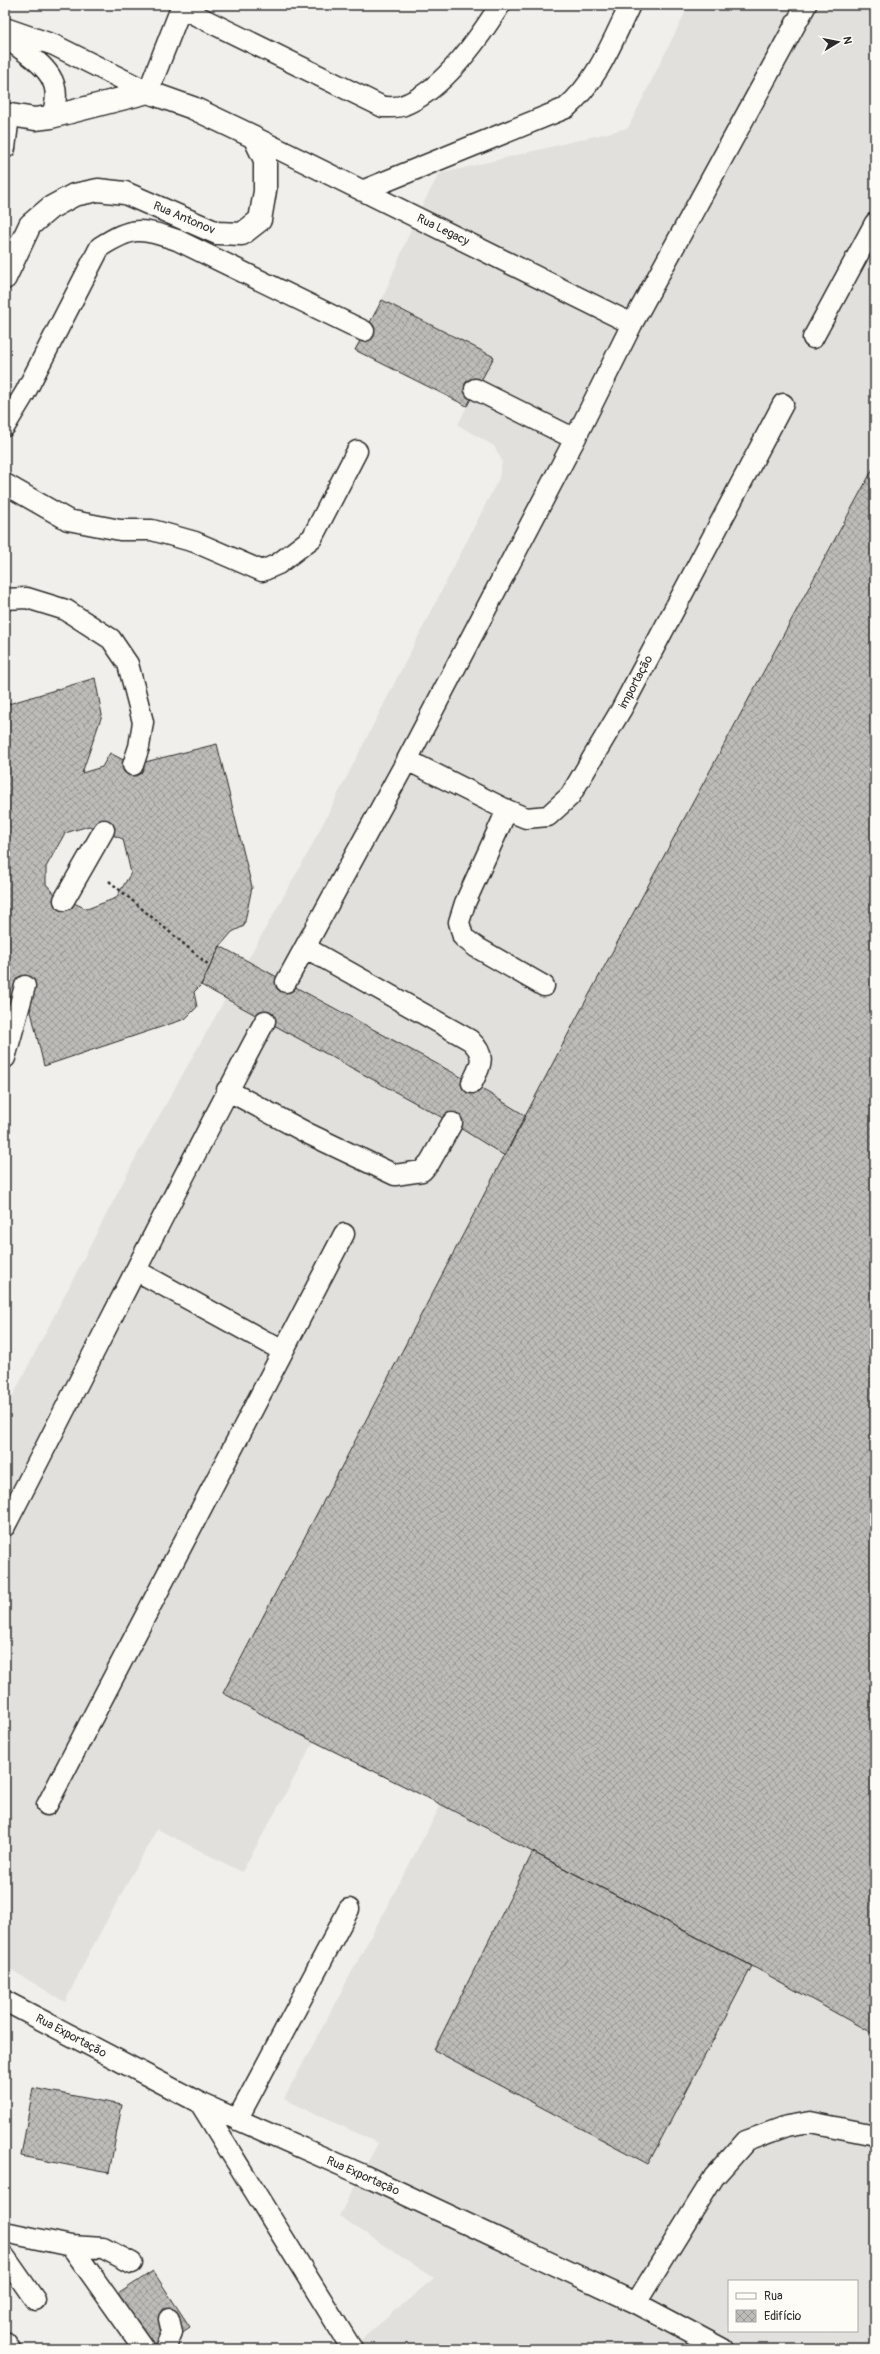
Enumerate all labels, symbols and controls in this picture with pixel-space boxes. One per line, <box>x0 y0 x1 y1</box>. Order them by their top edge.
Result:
north arrow <box>818 22 858 62</box>
text: N <box>840 36 855 46</box>
street label: Rua Antonov <box>151 198 217 238</box>
street label: Rua Legacy <box>414 211 472 249</box>
street label: importação <box>616 652 657 711</box>
street label: Rua Exportação <box>33 2011 110 2061</box>
street label: Rua Exportação <box>324 2153 402 2199</box>
legend <box>728 2280 858 2332</box>
text: Rua <box>764 2289 783 2304</box>
text: Edifício <box>764 2309 802 2324</box>

